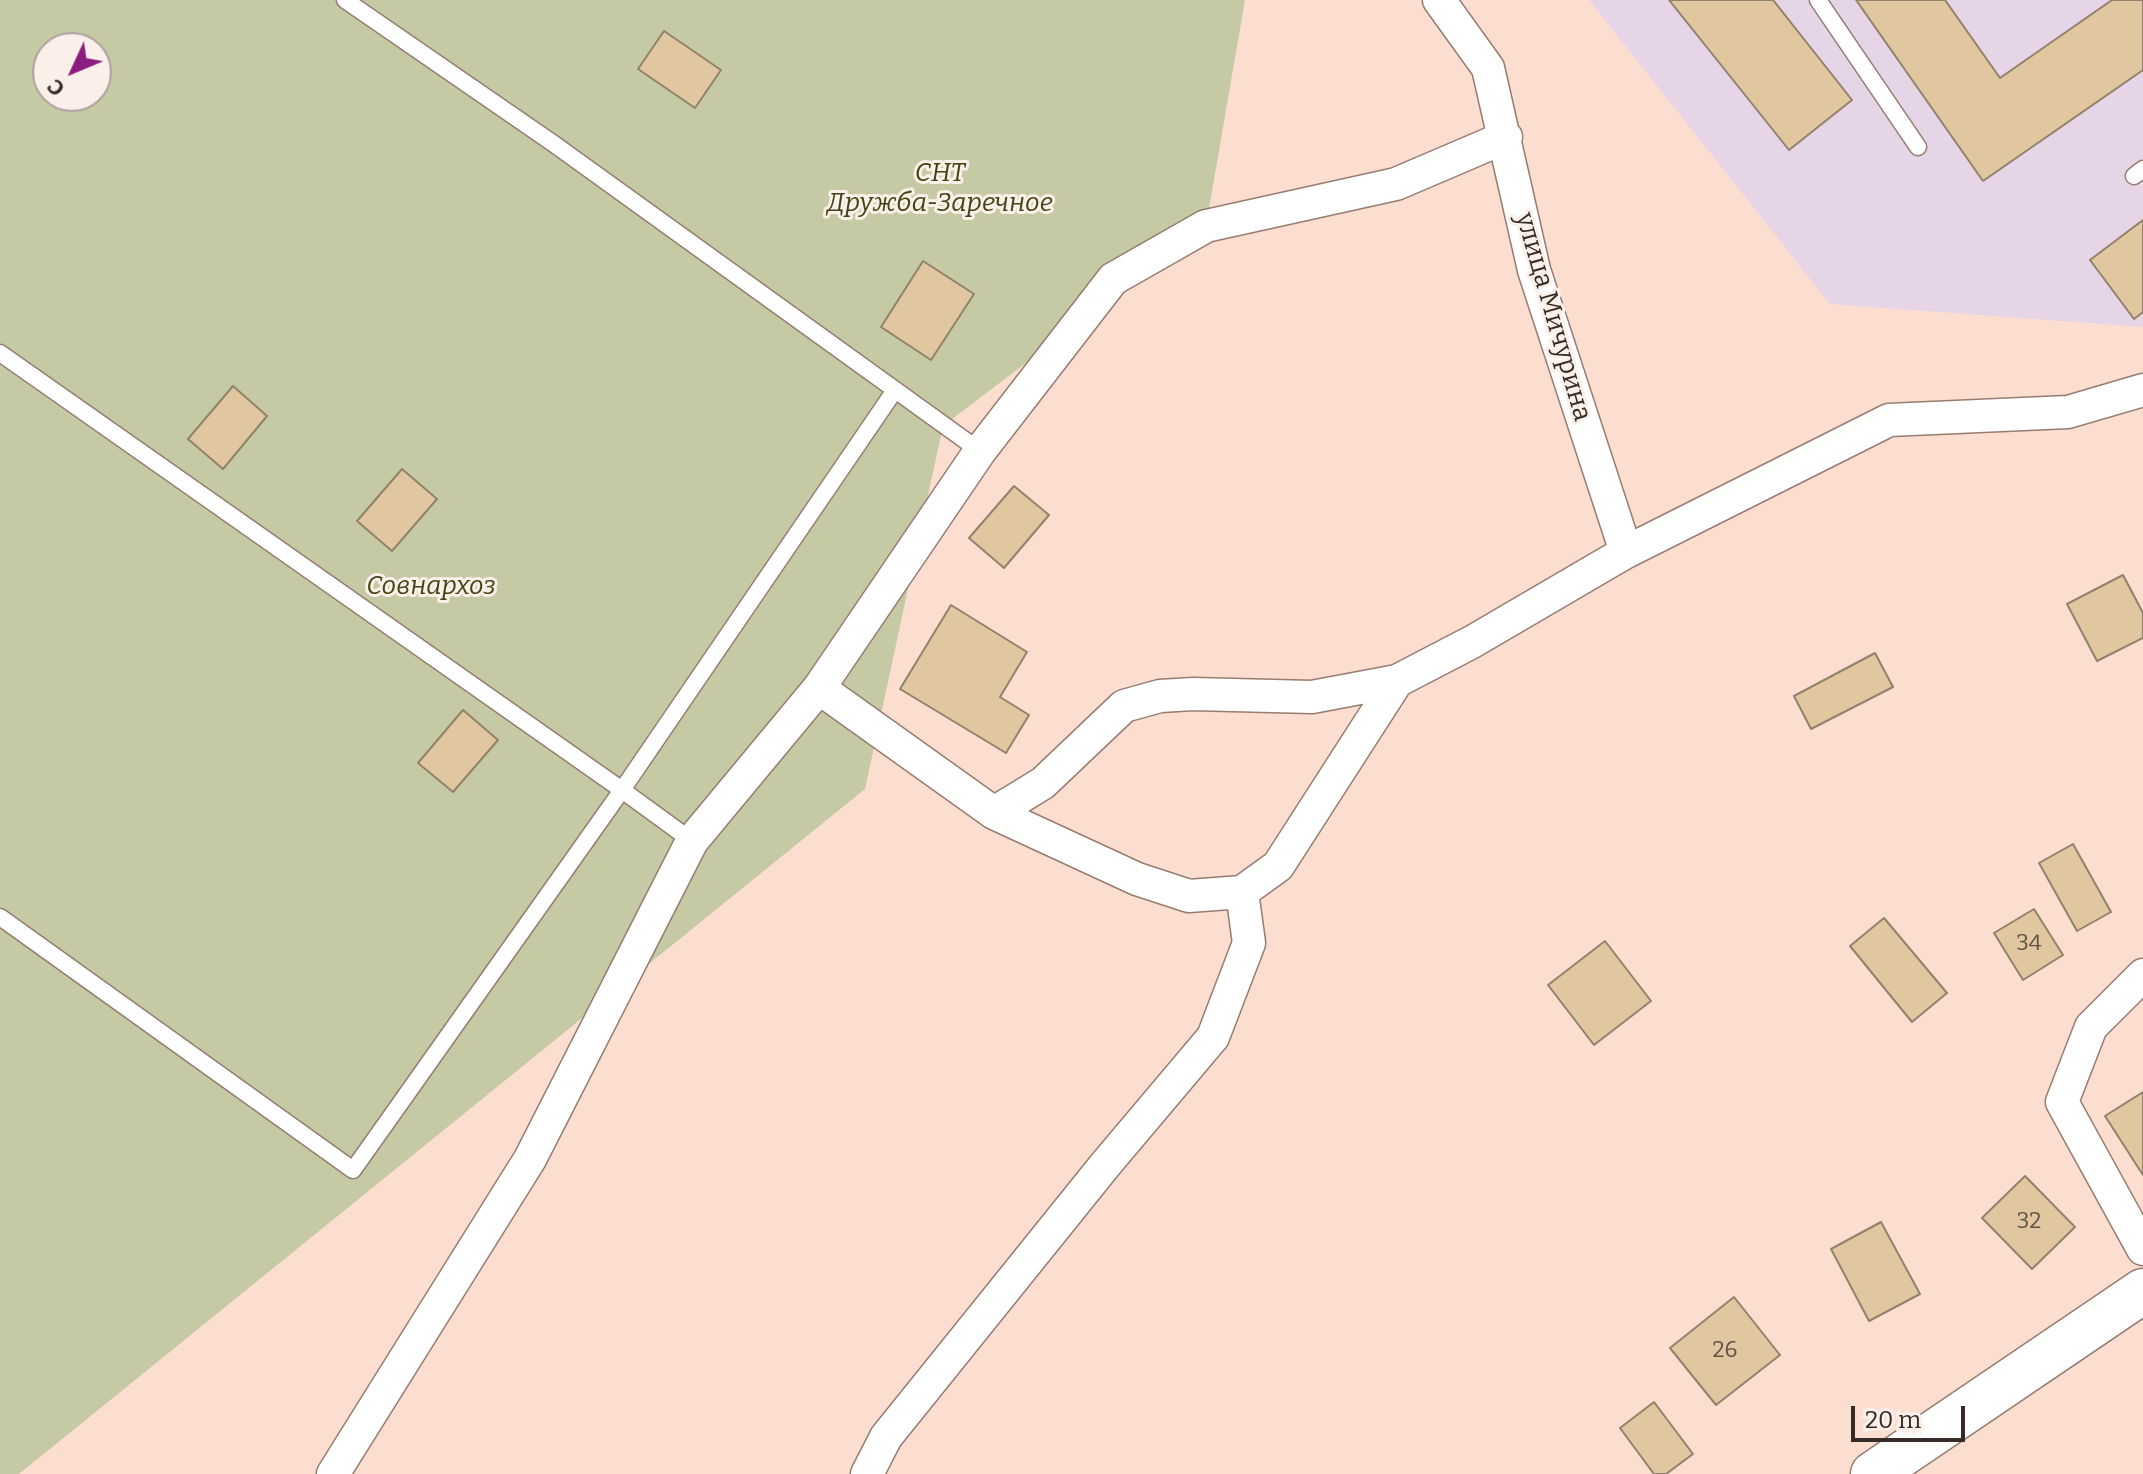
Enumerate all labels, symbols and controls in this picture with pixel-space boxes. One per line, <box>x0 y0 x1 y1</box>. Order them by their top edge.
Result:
north arrow <box>32 32 112 112</box>
text: С <box>41 73 70 102</box>
park label: СНТ Дружба-Заречное <box>827 158 1053 220</box>
street label: улица Мичурина <box>1508 209 1598 425</box>
park label: Совнархоз <box>366 571 496 603</box>
house number: 34 <box>2016 931 2042 957</box>
house number: 32 <box>2017 1209 2041 1235</box>
house number: 26 <box>1713 1338 1737 1364</box>
scale bar <box>1855 1390 1969 1440</box>
text: 20 m <box>1865 1406 1921 1434</box>

